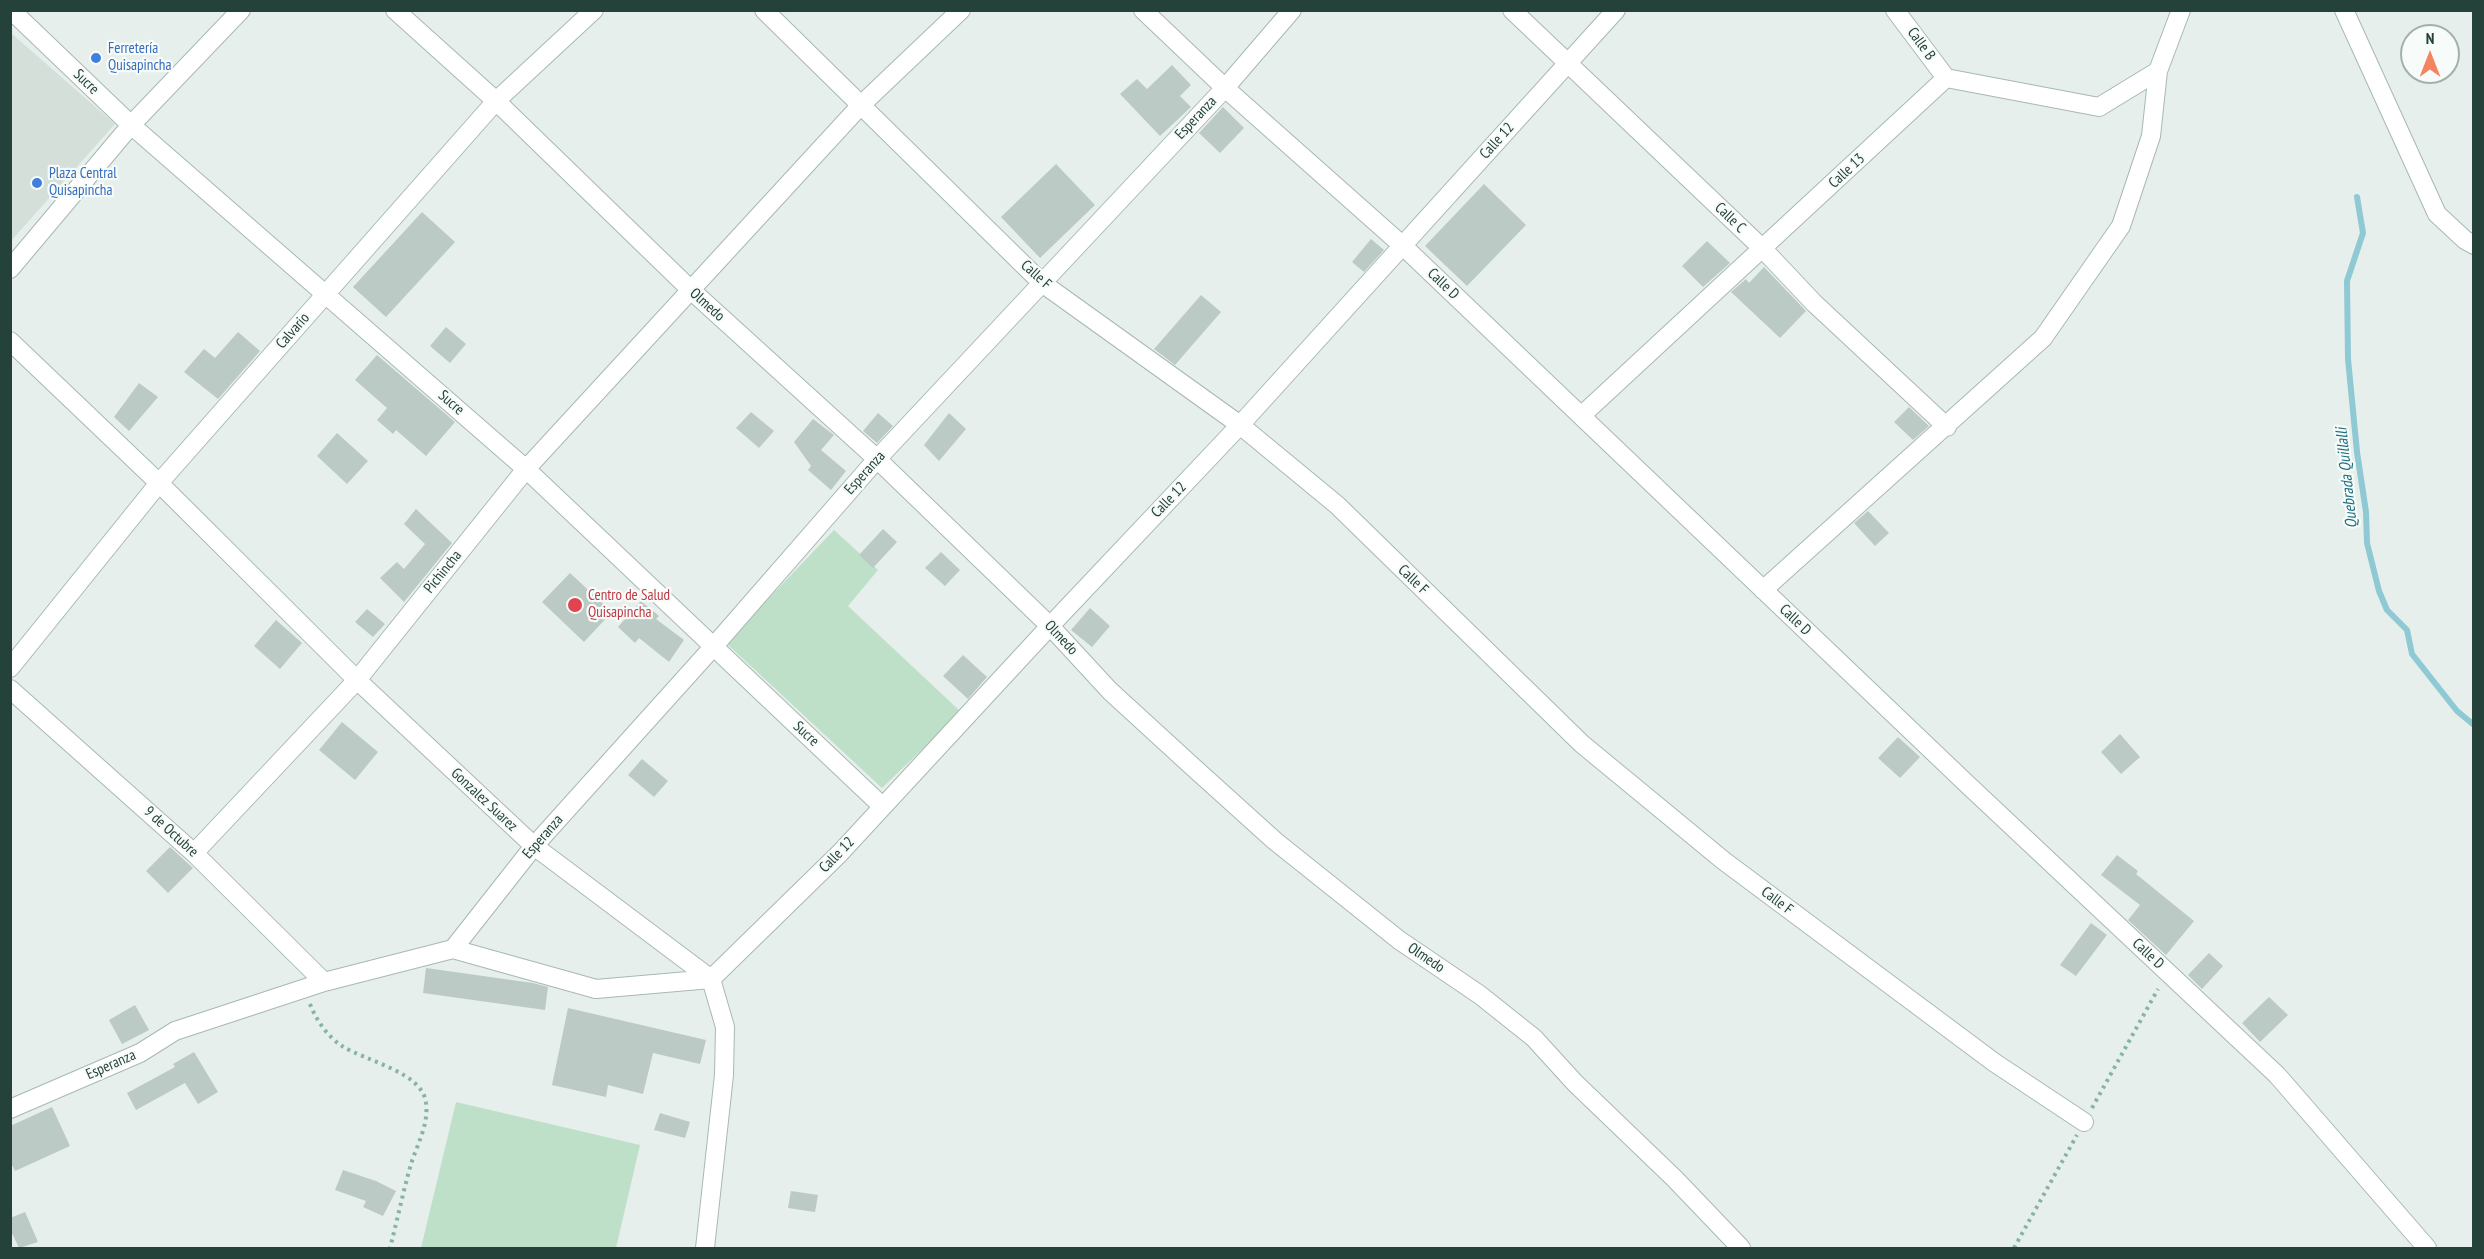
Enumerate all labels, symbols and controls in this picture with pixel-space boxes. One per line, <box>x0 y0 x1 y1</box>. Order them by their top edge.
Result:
street label: Calle B <box>1903 24 1939 64</box>
north arrow <box>2400 24 2460 84</box>
text: N <box>2426 28 2434 48</box>
place label: Ferretería Quisapincha <box>108 40 171 75</box>
marker: Ferretería Quisapincha <box>89 51 103 65</box>
street label: Sucre <box>69 66 103 98</box>
street label: Esperanza <box>1172 93 1220 143</box>
street label: Calle 12 <box>1476 119 1518 163</box>
street label: Calle 13 <box>1825 150 1869 192</box>
place label: Plaza Central Quisapincha <box>49 165 117 200</box>
marker: Plaza Central Quisapincha <box>30 176 44 190</box>
street label: Calle C <box>1711 199 1749 237</box>
street label: Calle F <box>1017 257 1055 293</box>
street label: Calle D <box>1423 265 1463 303</box>
street label: Olmedo <box>686 285 728 325</box>
street label: Calvario <box>272 309 314 353</box>
street label: Sucre <box>434 387 468 419</box>
water label: Quebrada Quillalli <box>2332 427 2362 529</box>
street label: Esperanza <box>841 448 889 498</box>
street label: Calle 12 <box>1148 478 1190 522</box>
street label: Pichincha <box>420 547 466 597</box>
street label: Calle F <box>1394 561 1432 599</box>
place label: Centro de Salud Quisapincha <box>588 587 670 622</box>
marker: Centro de Salud Quisapincha <box>566 596 584 614</box>
street label: Calle D <box>1775 601 1815 639</box>
street label: Olmedo <box>1041 617 1081 659</box>
street label: Sucre <box>789 718 823 750</box>
street label: Gonzalez Suarez <box>447 765 521 835</box>
street label: 9 de Octubre <box>140 803 202 861</box>
street label: Esperanza <box>519 811 567 863</box>
street label: Calle 12 <box>816 833 858 877</box>
street label: Calle F <box>1758 883 1796 919</box>
street label: Calle D <box>2128 935 2168 973</box>
street label: Olmedo <box>1404 939 1448 977</box>
street label: Esperanza <box>83 1046 139 1084</box>

